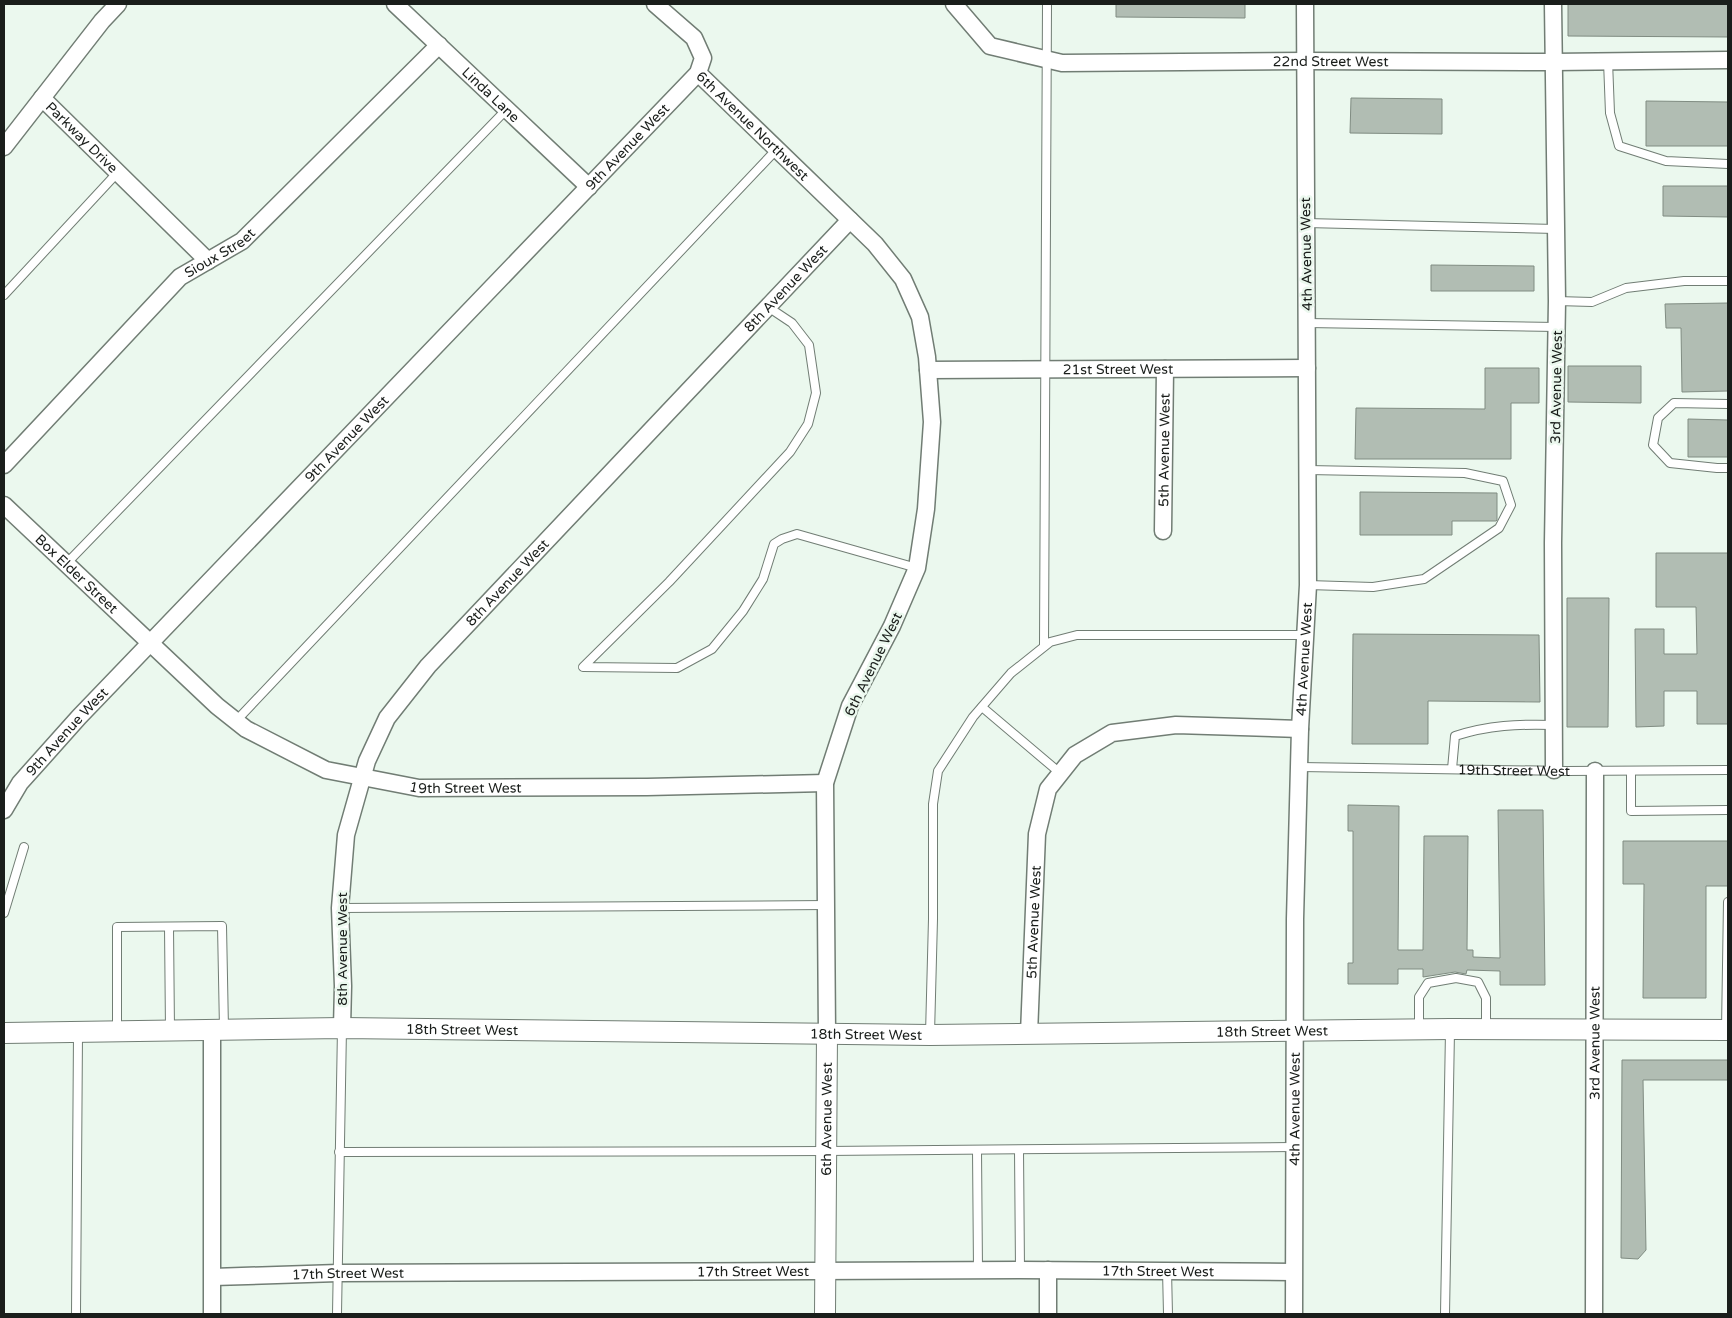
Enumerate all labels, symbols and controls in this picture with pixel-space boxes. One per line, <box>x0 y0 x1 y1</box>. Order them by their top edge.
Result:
street label: 22nd Street West <box>1273 53 1389 70</box>
street label: Linda Lane <box>458 64 523 126</box>
street label: 6th Avenue Northwest <box>693 68 813 185</box>
street label: Parkway Drive <box>42 98 121 177</box>
street label: 9th Avenue West <box>582 100 674 194</box>
street label: 4th Avenue West <box>1297 196 1316 311</box>
street label: Sioux Street <box>182 224 259 282</box>
street label: 8th Avenue West <box>741 241 832 336</box>
street label: 3rd Avenue West <box>1547 329 1566 444</box>
street label: 21st Street West <box>1063 361 1174 378</box>
street label: 9th Avenue West <box>301 392 393 486</box>
street label: 5th Avenue West <box>1155 392 1174 507</box>
street label: Box Elder Street <box>31 531 122 618</box>
street label: 8th Avenue West <box>462 535 553 630</box>
street label: 4th Avenue West <box>1293 601 1316 716</box>
street label: 6th Avenue West <box>841 609 906 719</box>
street label: 9th Avenue West <box>23 684 112 779</box>
street label: 19th Street West <box>1458 761 1571 780</box>
street label: 19th Street West <box>408 778 522 797</box>
street label: 5th Avenue West <box>1023 864 1045 979</box>
street label: 8th Avenue West <box>334 892 351 1006</box>
street label: 3rd Avenue West <box>1586 985 1604 1100</box>
street label: 18th Street West <box>406 1021 519 1039</box>
street label: 18th Street West <box>1216 1022 1329 1041</box>
street label: 18th Street West <box>810 1026 923 1044</box>
street label: 4th Avenue West <box>1286 1052 1304 1166</box>
street label: 6th Avenue West <box>818 1061 836 1176</box>
street label: 17th Street West <box>697 1263 810 1280</box>
street label: 17th Street West <box>1102 1263 1215 1280</box>
street label: 17th Street West <box>292 1265 405 1283</box>

